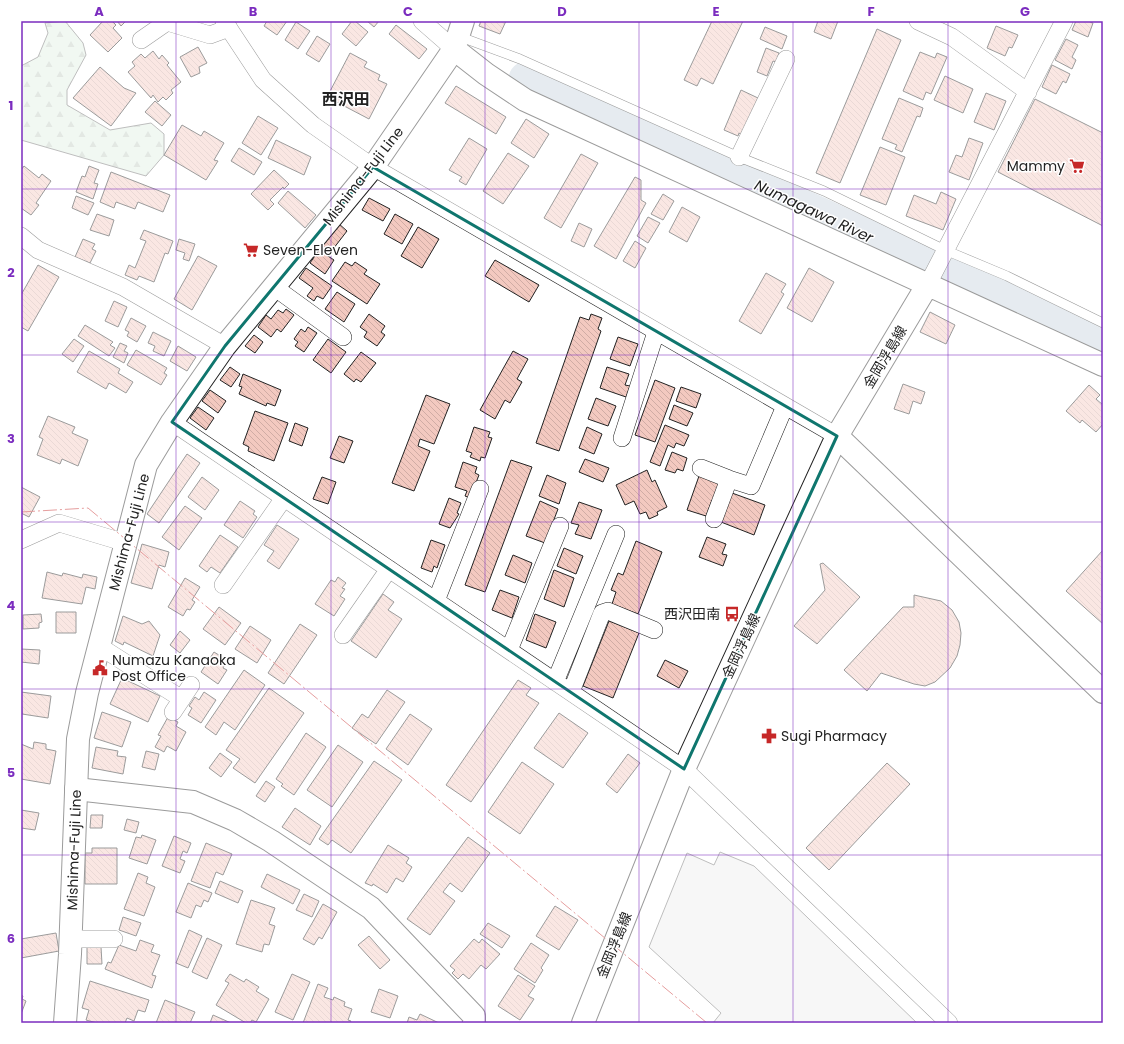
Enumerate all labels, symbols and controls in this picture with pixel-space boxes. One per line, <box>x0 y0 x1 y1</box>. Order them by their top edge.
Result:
text: A <box>94 2 104 21</box>
text: B <box>249 2 258 21</box>
text: C <box>403 2 413 21</box>
text: D <box>557 2 567 21</box>
text: E <box>712 2 720 21</box>
text: F <box>867 2 875 21</box>
text: G <box>1020 2 1030 21</box>
district label: 西沢田 <box>322 88 370 111</box>
text: 1 <box>9 96 13 115</box>
street label: Mishima-Fuji Line <box>318 122 408 230</box>
place label: Mammy <box>1007 156 1065 176</box>
supermarket icon: Mammy <box>1068 157 1086 175</box>
water label: Numagawa River <box>751 174 877 248</box>
place label: Seven-Eleven <box>263 240 358 260</box>
supermarket icon: Seven-Eleven <box>242 241 260 259</box>
text: 2 <box>7 263 15 282</box>
street label: 金岡浮島線 <box>858 322 912 392</box>
text: 3 <box>7 429 15 448</box>
street label: Mishima-Fuji Line <box>104 471 154 593</box>
text: 4 <box>7 596 16 615</box>
place label: 西沢田南 <box>664 604 720 624</box>
bus stop icon: 西沢田南 <box>723 605 741 623</box>
street label: 金岡浮島線 <box>717 610 765 682</box>
place label: Numazu Kanaoka Post Office <box>112 650 236 686</box>
public building icon: Numazu Kanaoka Post Office <box>91 659 109 677</box>
place label: Sugi Pharmacy <box>781 726 887 746</box>
pharmacy icon: Sugi Pharmacy <box>760 727 778 745</box>
text: 5 <box>7 763 15 782</box>
street label: Mishima-Fuji Line <box>62 789 86 911</box>
street label: 金岡浮島線 <box>592 909 636 981</box>
text: 6 <box>7 929 15 948</box>

